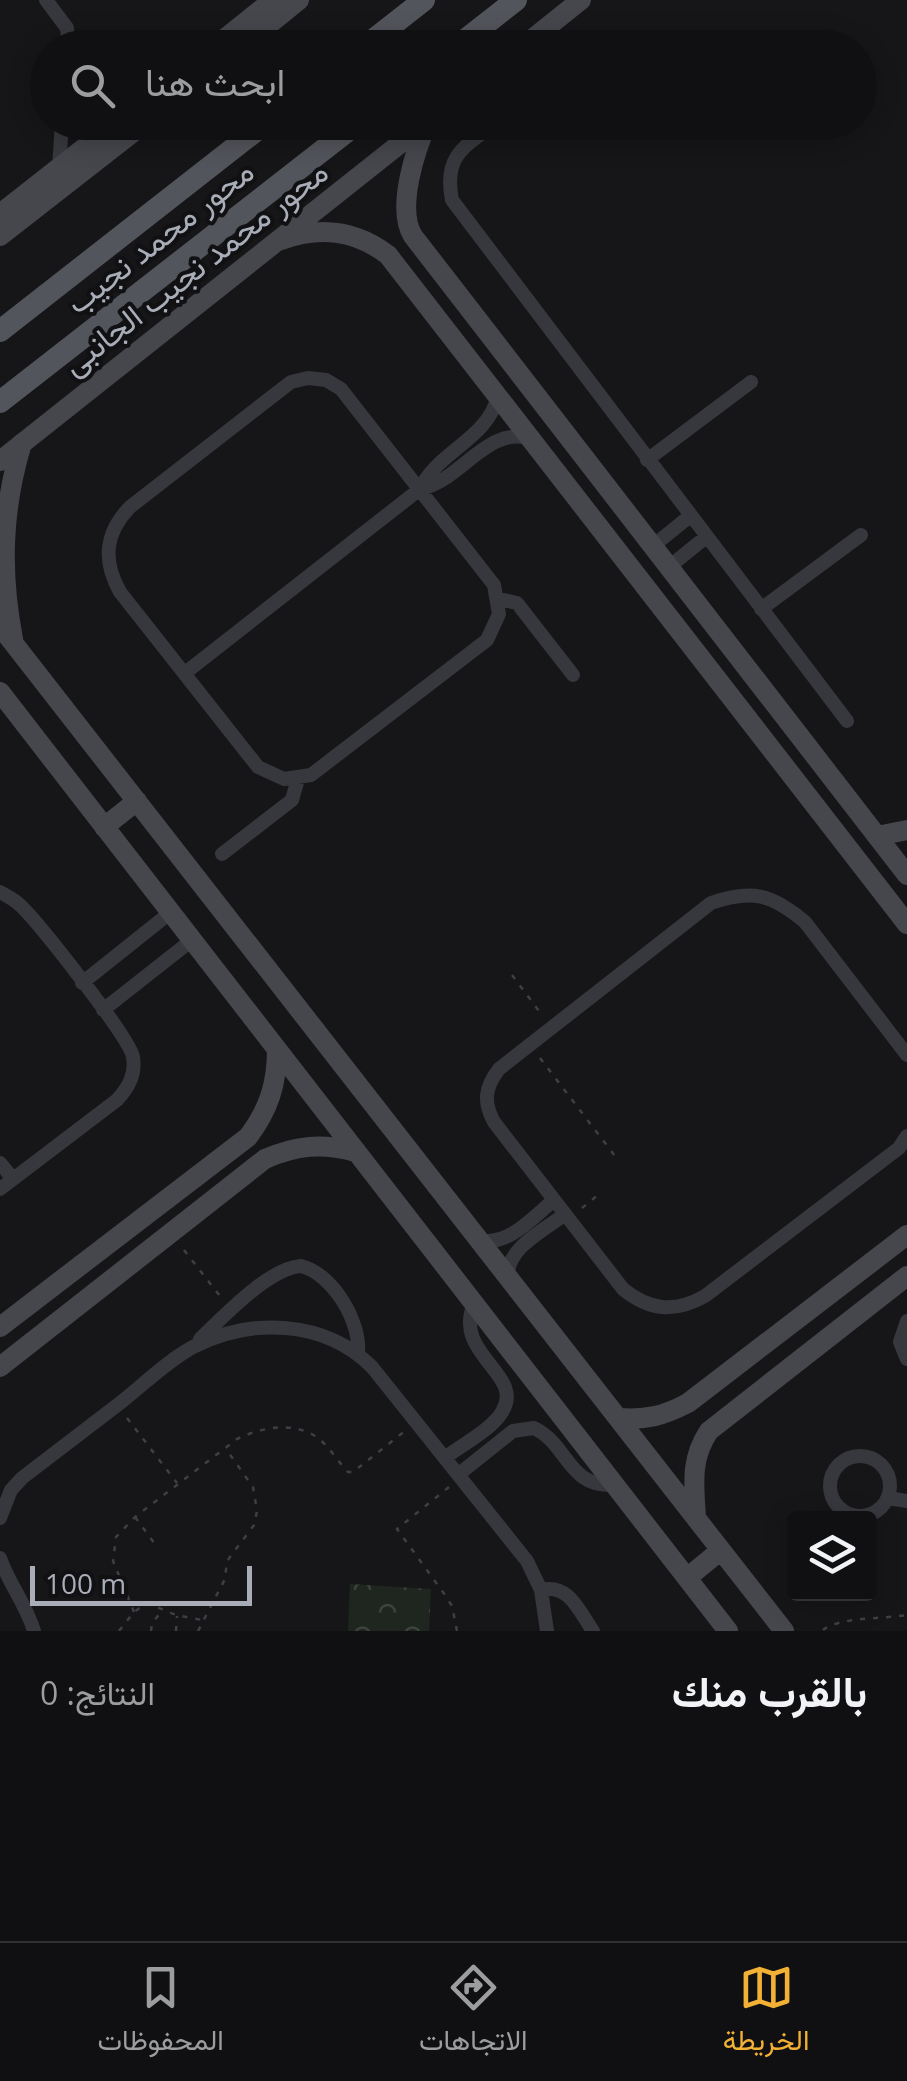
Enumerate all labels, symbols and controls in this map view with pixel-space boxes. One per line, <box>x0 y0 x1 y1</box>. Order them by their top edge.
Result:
search box <box>30 30 877 140</box>
text: ابحث هنا <box>145 55 285 107</box>
icon: search <box>65 58 120 113</box>
street label: محور محمد نجيب الجانبى <box>52 149 336 384</box>
street label: محور محمد نجيب <box>56 149 262 323</box>
map controls <box>787 1511 877 1601</box>
button: layers <box>787 1511 877 1601</box>
scale bar <box>30 1561 252 1606</box>
text: 100 m <box>45 1564 126 1602</box>
text: بالقرب منك <box>672 1662 867 1719</box>
text: النتائج: 0 <box>40 1671 155 1714</box>
tab: المحفوظات <box>98 1960 224 2065</box>
tab: الاتجاهات <box>419 1960 528 2065</box>
tab: الخريطة <box>723 1960 809 2065</box>

